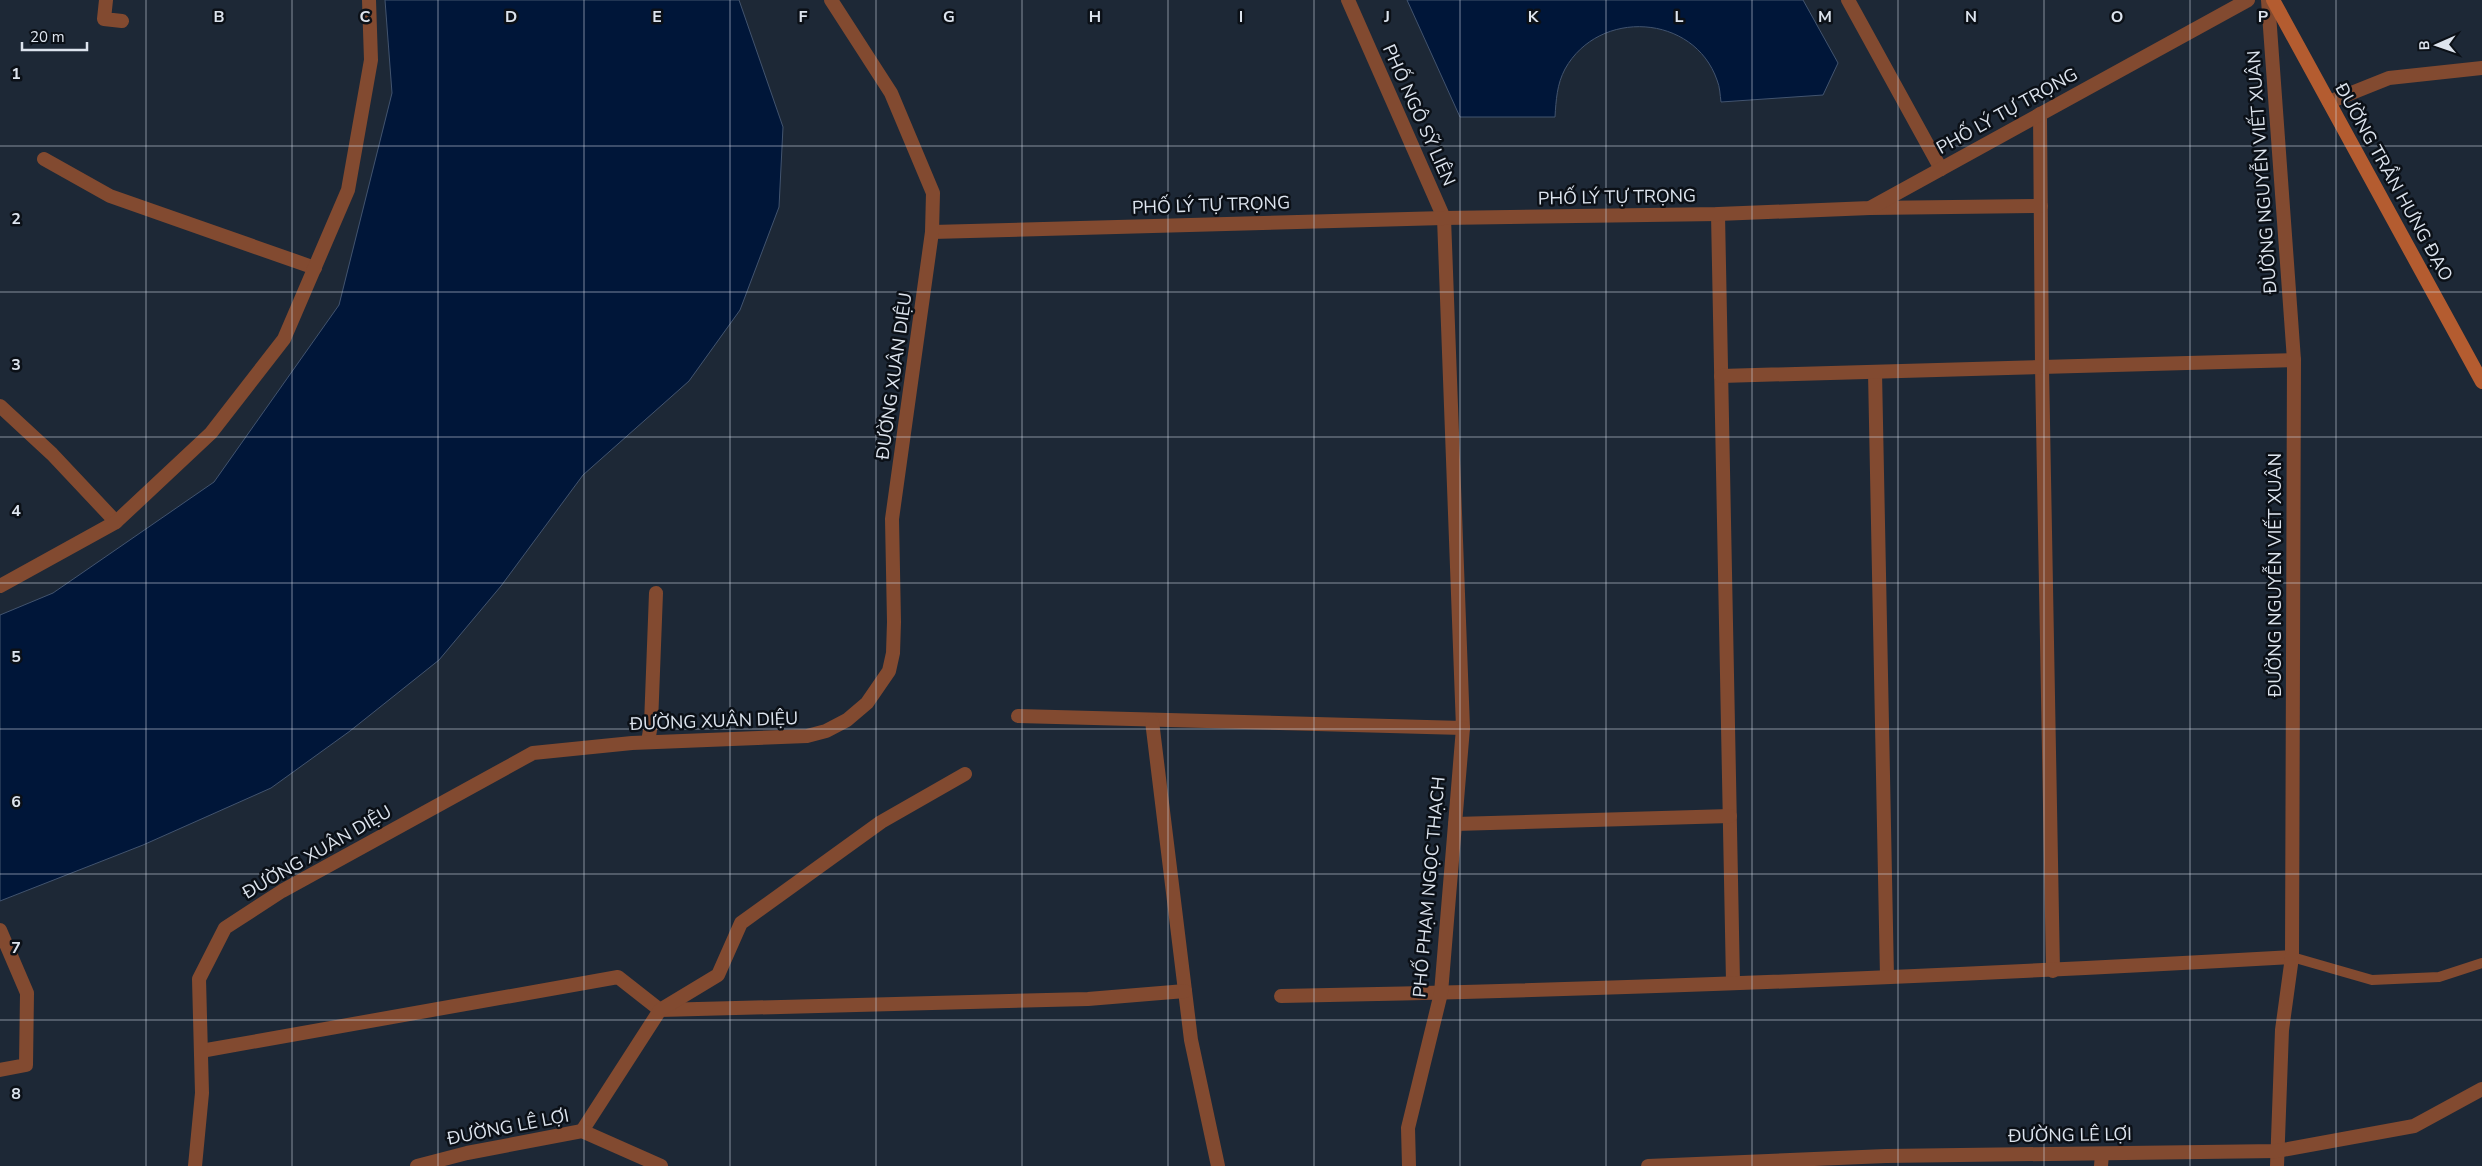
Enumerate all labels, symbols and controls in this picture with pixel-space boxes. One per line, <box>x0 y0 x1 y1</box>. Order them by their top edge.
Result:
text: B <box>213 6 225 28</box>
text: C <box>360 6 371 28</box>
text: D <box>505 6 517 28</box>
text: E <box>652 6 662 28</box>
text: F <box>799 6 808 28</box>
text: G <box>943 6 955 28</box>
text: H <box>1089 6 1101 28</box>
text: I <box>1239 6 1243 28</box>
text: J <box>1383 6 1390 28</box>
text: K <box>1528 6 1540 28</box>
text: L <box>1675 6 1684 28</box>
text: M <box>1818 6 1832 28</box>
text: N <box>1965 6 1977 28</box>
text: O <box>2111 6 2123 28</box>
text: P <box>2258 6 2268 28</box>
scale bar <box>22 20 88 52</box>
north arrow <box>2412 20 2462 70</box>
text: 20 m <box>30 27 65 47</box>
street label: PHỐ NGÔ SỸ LIÊN <box>1377 40 1462 190</box>
text: B <box>2415 40 2434 51</box>
street label: ĐƯỜNG NGUYỄN VIẾT XUÂN <box>2241 49 2283 296</box>
street label: PHỐ LÝ TỰ TRỌNG <box>1932 61 2082 160</box>
text: 1 <box>11 63 21 85</box>
street label: ĐƯỜNG TRẦN HƯNG ĐẠO <box>2329 77 2459 285</box>
street label: PHỐ LÝ TỰ TRỌNG <box>1538 183 1696 210</box>
street label: PHỐ LÝ TỰ TRỌNG <box>1132 189 1290 220</box>
text: 2 <box>11 208 21 230</box>
street label: ĐƯỜNG XUÂN DIỆU <box>870 291 918 462</box>
text: 3 <box>11 354 21 376</box>
street label: ĐƯỜNG NGUYỄN VIẾT XUÂN <box>2262 453 2287 698</box>
text: 4 <box>11 500 21 522</box>
text: 5 <box>11 646 21 668</box>
street label: ĐƯỜNG XUÂN DIỆU <box>628 706 799 736</box>
street label: PHỐ PHẠM NGỌC THẠCH <box>1406 775 1451 999</box>
text: 6 <box>11 791 21 813</box>
street label: ĐƯỜNG XUÂN DIỆU <box>237 799 396 905</box>
text: 7 <box>11 937 21 959</box>
text: 8 <box>11 1083 21 1105</box>
street label: ĐƯỜNG LÊ LỢI <box>444 1103 571 1151</box>
street label: ĐƯỜNG LÊ LỢI <box>2007 1122 2132 1148</box>

